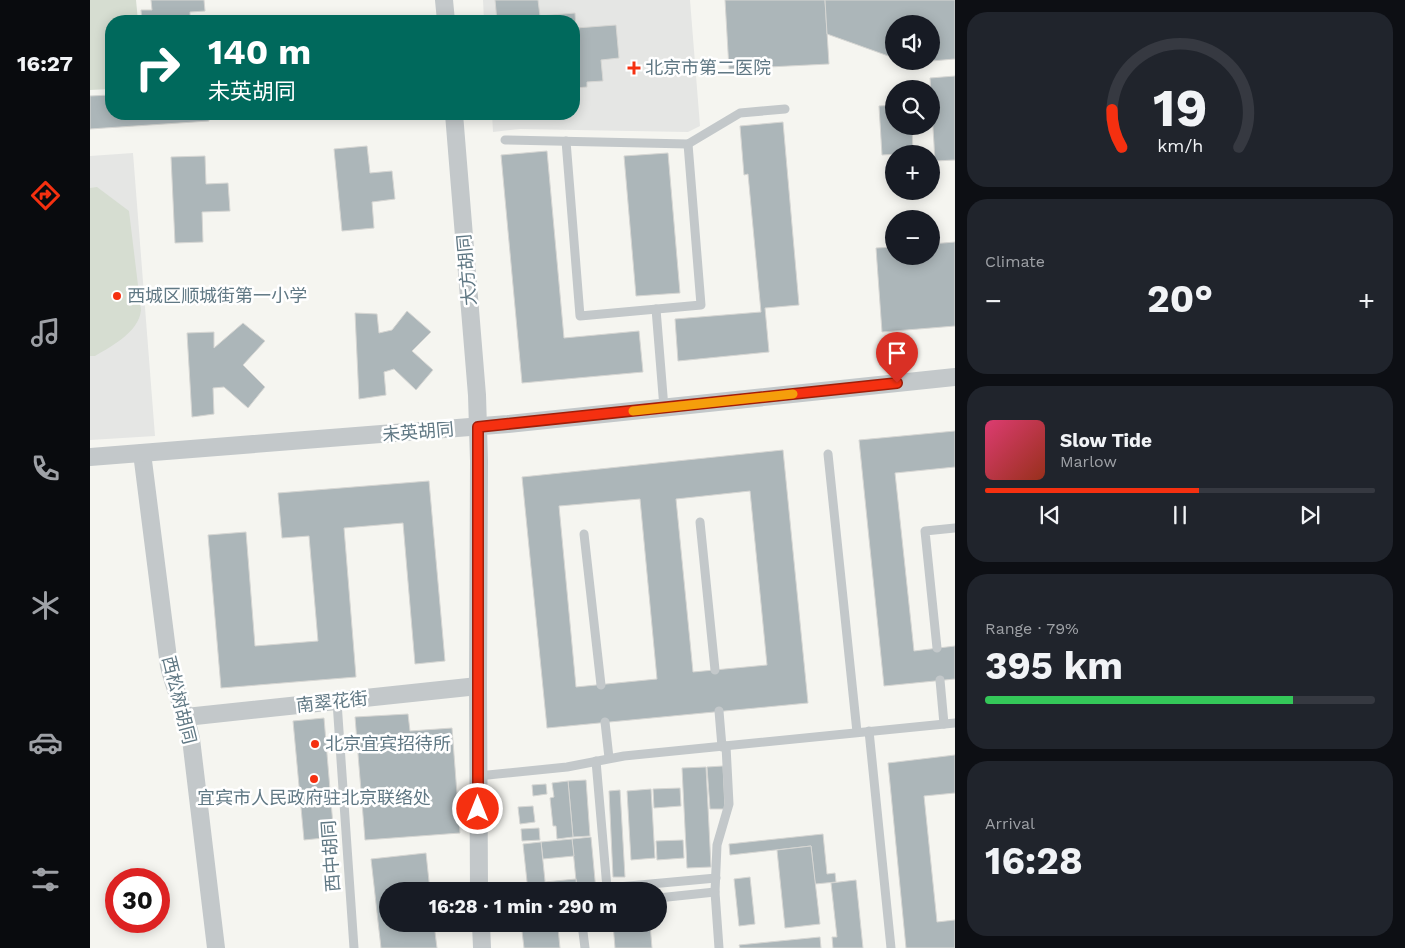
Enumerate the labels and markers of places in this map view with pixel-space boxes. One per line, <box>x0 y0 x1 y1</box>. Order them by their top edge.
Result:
place label: 北京市第二医院 <box>645 57 771 78</box>
marker: 北京市第二医院 <box>627 61 641 75</box>
place label: 西城区顺城街第一小学 <box>127 285 307 306</box>
marker: 西城区顺城街第一小学 <box>111 290 123 302</box>
pin <box>876 332 918 383</box>
place label: 北京宜宾招待所 <box>325 733 451 754</box>
marker: 北京宜宾招待所 <box>309 738 321 750</box>
marker: 宜宾市人民政府驻北京联络处 <box>308 773 320 785</box>
place label: 宜宾市人民政府驻北京联络处 <box>197 787 431 808</box>

